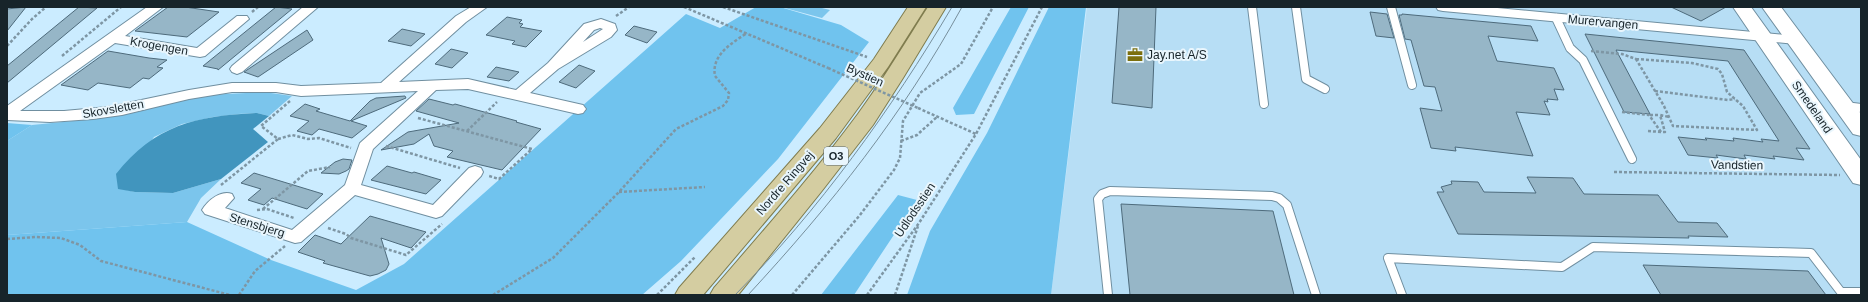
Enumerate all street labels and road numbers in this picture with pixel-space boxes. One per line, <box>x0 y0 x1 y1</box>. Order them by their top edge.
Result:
street label: Murervangen <box>1567 12 1639 32</box>
street label: Krogengen <box>129 34 189 58</box>
street label: Bystien <box>844 61 886 89</box>
street label: Smedeland <box>1789 78 1835 136</box>
street label: Skovsletten <box>81 97 145 121</box>
road number: O3 <box>824 147 848 165</box>
street label: Nordre Ringvej <box>753 148 817 218</box>
street label: Vandstien <box>1711 158 1763 172</box>
street label: Udlodsstien <box>892 180 938 240</box>
street label: Stensbjerg <box>228 210 286 240</box>

